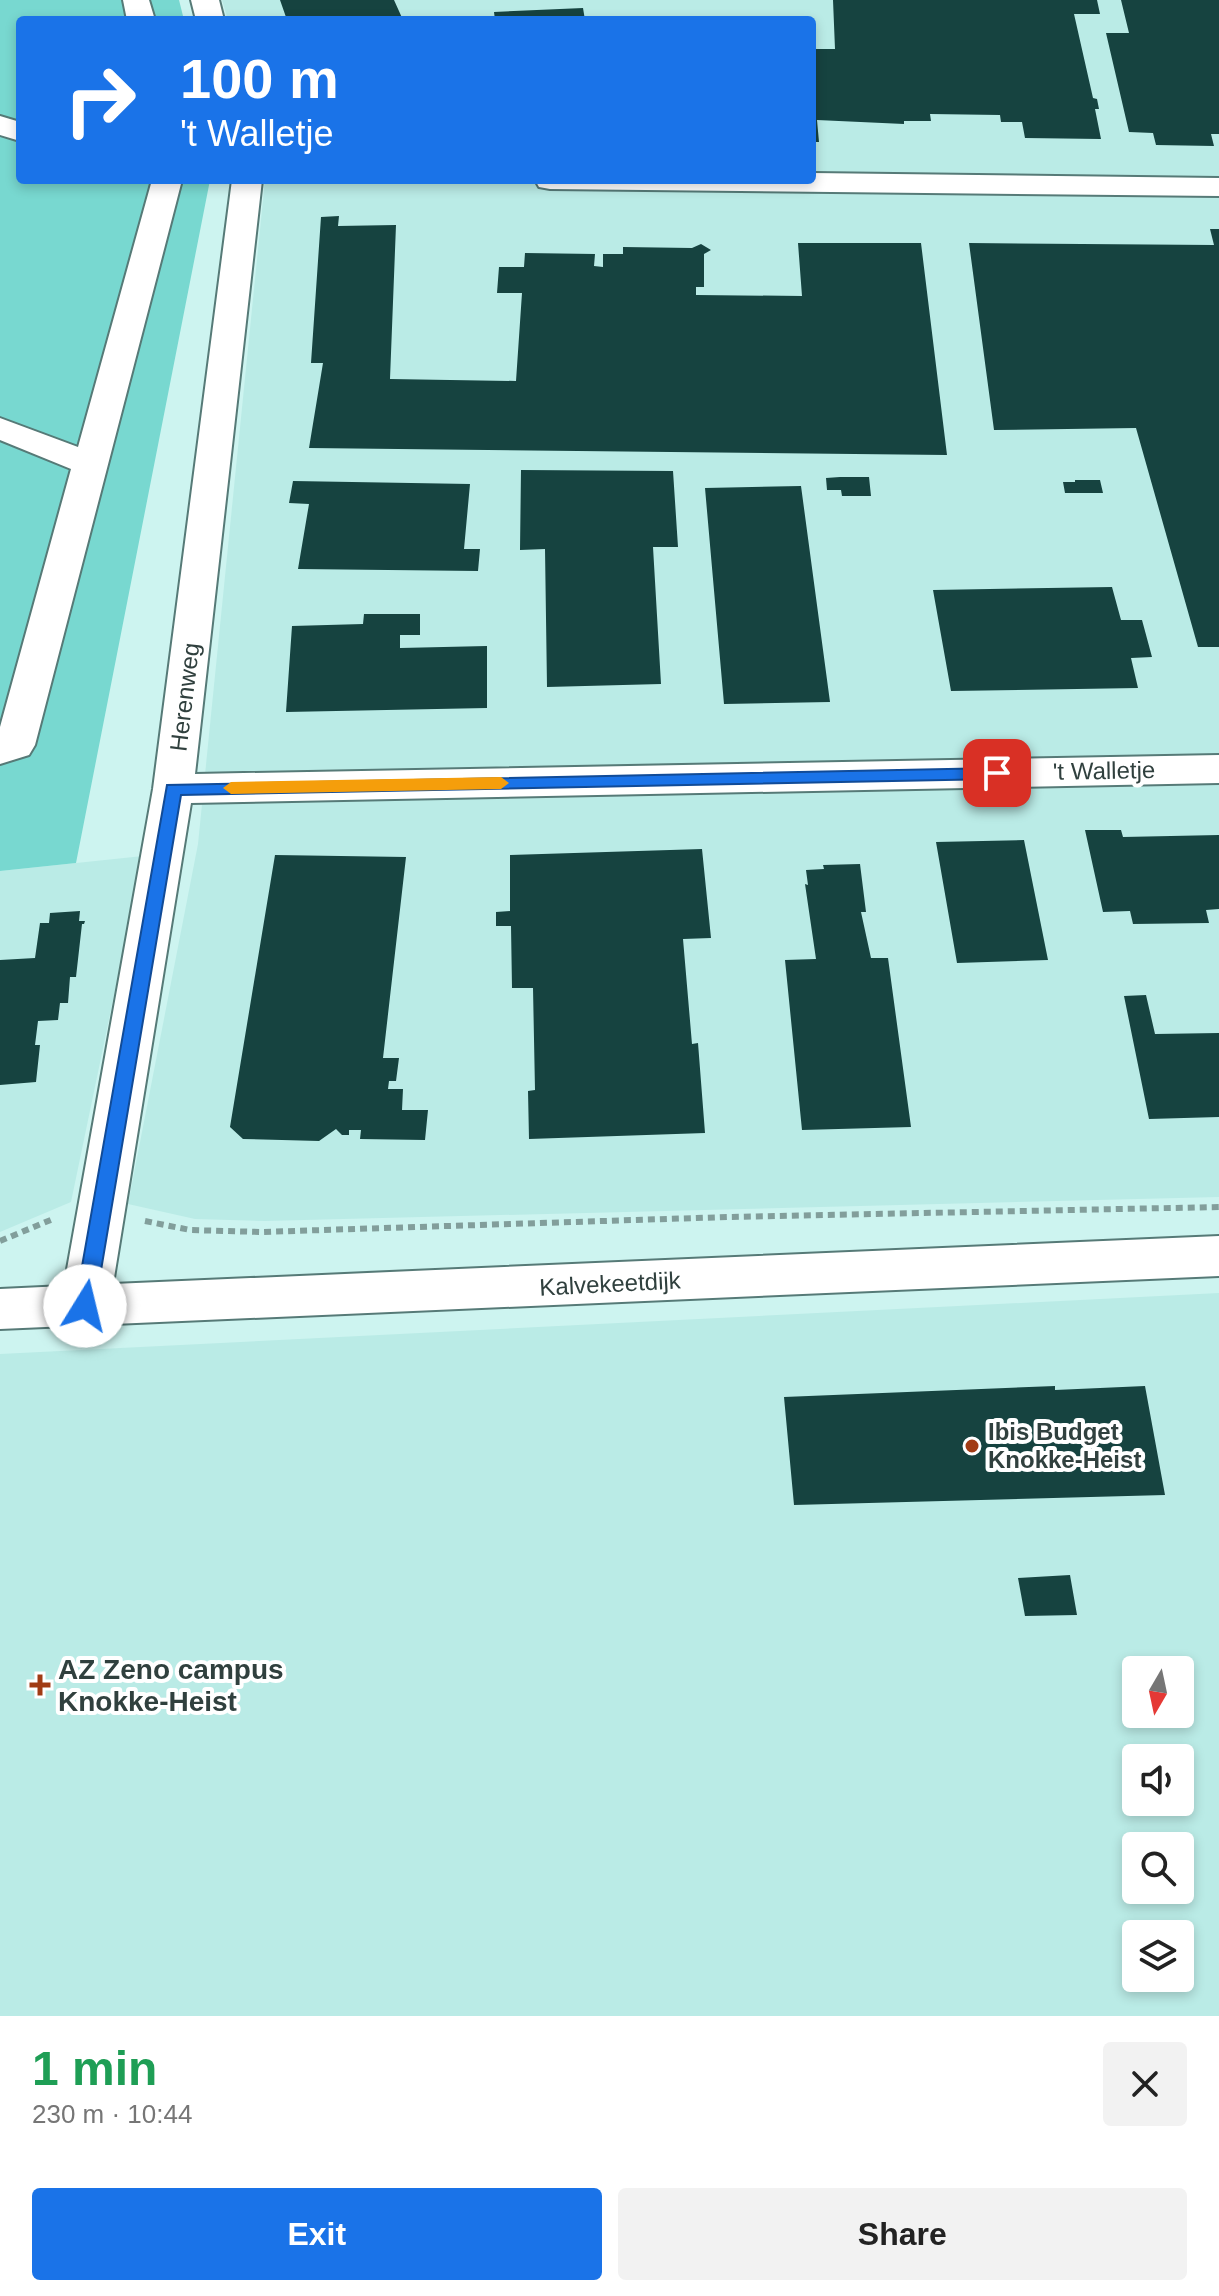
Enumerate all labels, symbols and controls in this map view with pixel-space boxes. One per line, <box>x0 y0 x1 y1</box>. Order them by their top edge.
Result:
text: 100 m <box>180 47 339 110</box>
icon: right <box>48 48 152 152</box>
text: 't Walletje <box>180 113 334 154</box>
street label: Herenweg <box>164 641 205 753</box>
pin <box>963 739 1031 807</box>
icon: arrive <box>975 751 1019 795</box>
street label: 't Walletje <box>1053 756 1155 785</box>
position arrow <box>43 1264 127 1348</box>
street label: Kalvekeetdijk <box>539 1266 682 1301</box>
place label: Ibis Budget Knokke-Heist <box>988 1418 1141 1473</box>
marker: Ibis Budget Knokke-Heist <box>963 1437 981 1455</box>
place label: AZ Zeno campus Knokke-Heist <box>58 1654 284 1717</box>
north arrow <box>1122 1656 1194 1728</box>
map controls <box>1122 1656 1194 1992</box>
marker: AZ Zeno campus Knokke-Heist <box>29 1674 51 1696</box>
button: sound <box>1122 1744 1194 1816</box>
button: search <box>1122 1832 1194 1904</box>
button: layers <box>1122 1920 1194 1992</box>
text: 1 min <box>32 2042 157 2095</box>
button: close <box>1103 2042 1187 2126</box>
text: 230 m · 10:44 <box>32 2099 192 2129</box>
button: Exit <box>32 2188 602 2280</box>
button: Share <box>618 2188 1187 2280</box>

